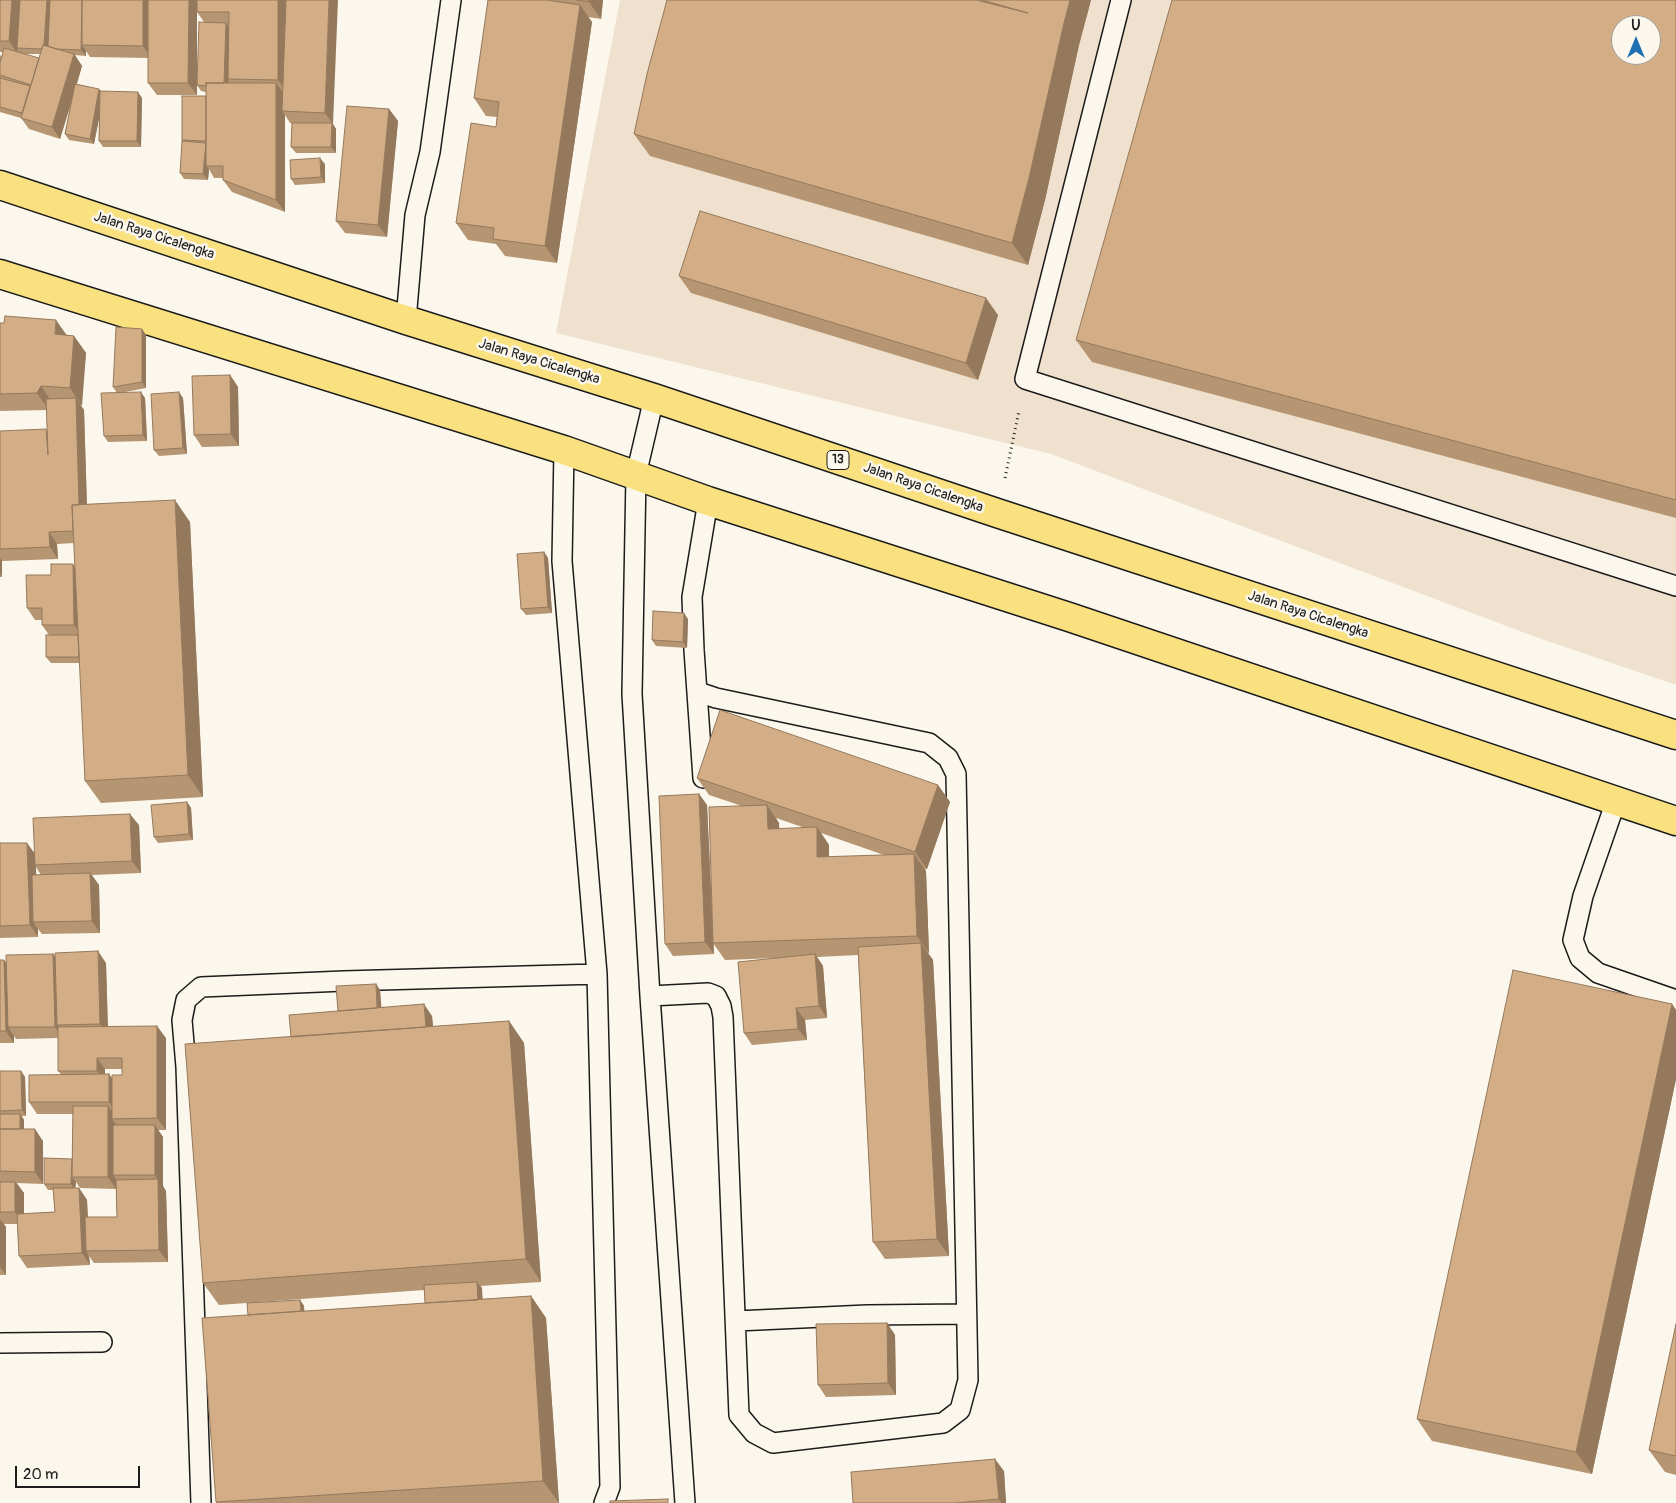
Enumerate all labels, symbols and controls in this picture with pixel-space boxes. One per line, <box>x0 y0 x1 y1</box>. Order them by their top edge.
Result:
north arrow <box>1611 15 1661 65</box>
text: U <box>1631 17 1641 34</box>
street label: Jalan Raya Cicalengka <box>92 209 216 263</box>
street label: Jalan Raya Cicalengka <box>476 336 602 388</box>
road number: 13 <box>827 450 849 470</box>
street label: Jalan Raya Cicalengka <box>861 460 985 516</box>
street label: Jalan Raya Cicalengka <box>1246 588 1370 642</box>
scale bar <box>18 1456 142 1488</box>
text: 20 m <box>23 1465 58 1484</box>

